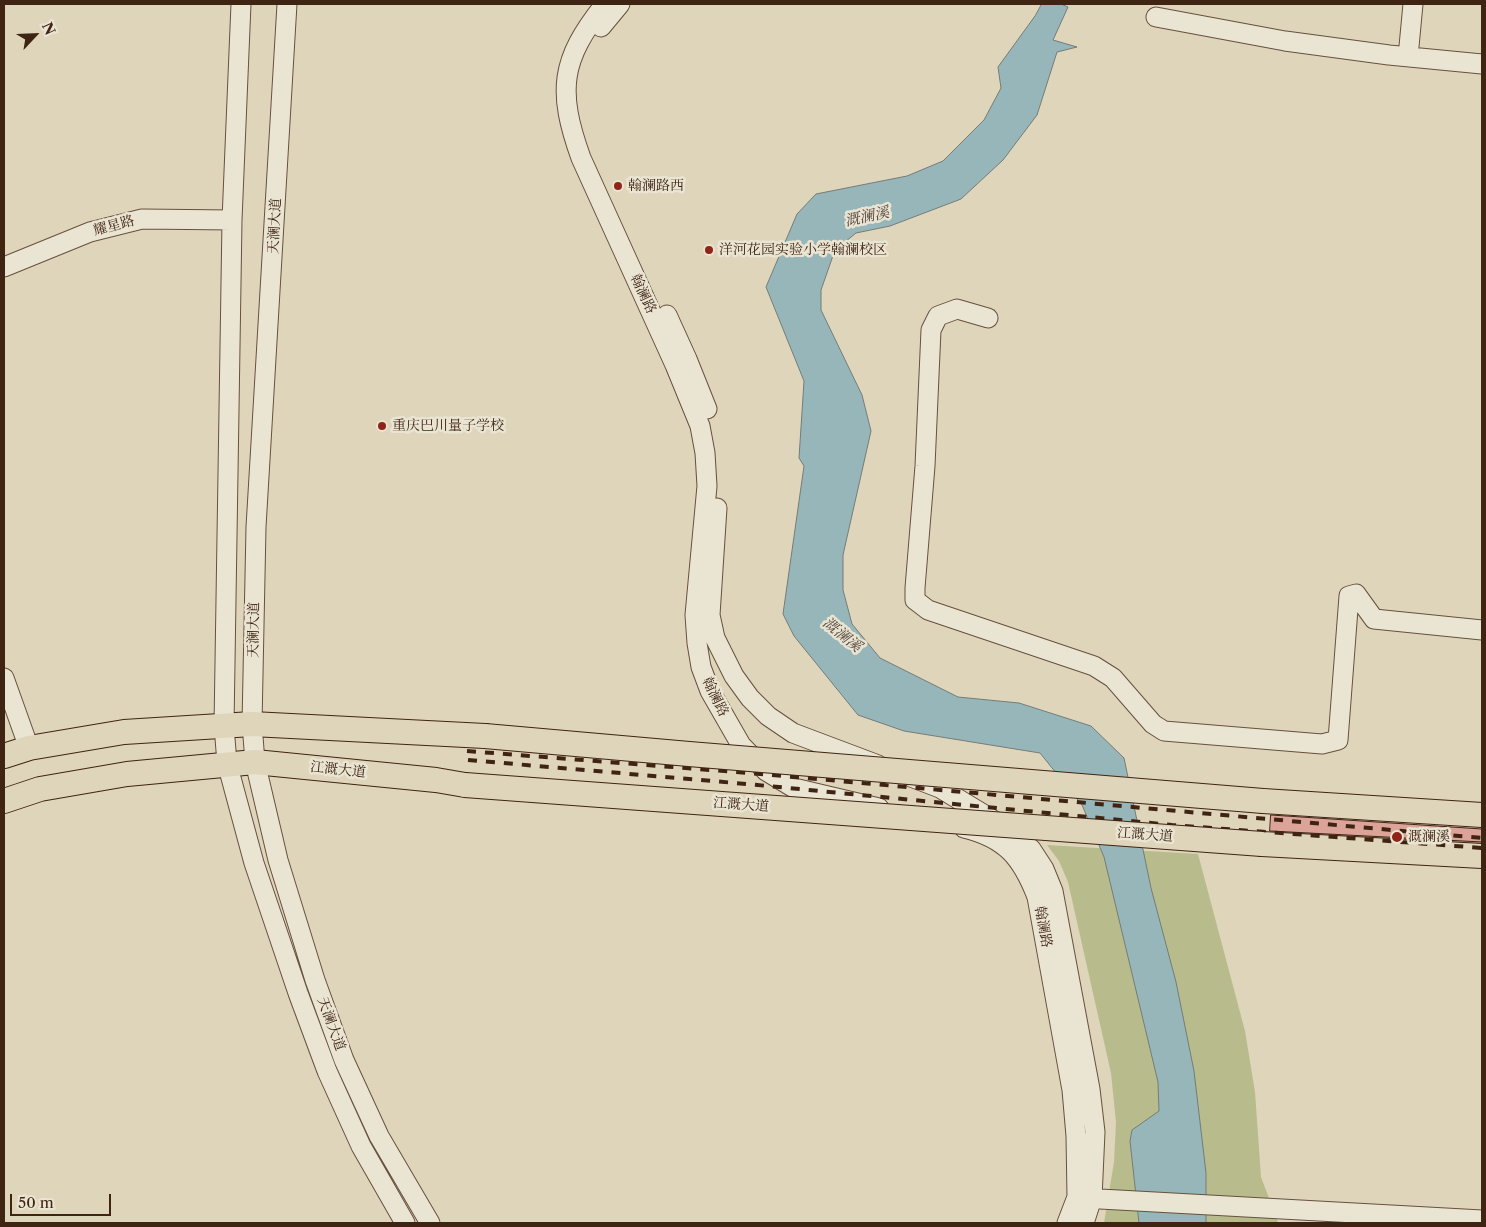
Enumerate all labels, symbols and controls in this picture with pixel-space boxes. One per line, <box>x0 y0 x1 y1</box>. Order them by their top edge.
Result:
north arrow <box>10 10 60 60</box>
text: N <box>38 19 59 38</box>
place label: 翰澜路西 <box>628 178 684 194</box>
marker: 翰澜路西 <box>612 180 624 192</box>
street label: 天澜大道 <box>265 198 285 254</box>
water label: 溉澜溪 <box>843 204 891 230</box>
street label: 耀星路 <box>92 212 136 240</box>
place label: 洋河花园实验小学翰澜校区 <box>719 242 887 258</box>
marker: 洋河花园实验小学翰澜校区 <box>703 244 715 256</box>
street label: 翰澜路 <box>627 271 659 317</box>
place label: 重庆巴川量子学校 <box>392 418 504 434</box>
marker: 重庆巴川量子学校 <box>376 420 388 432</box>
street label: 天澜大道 <box>245 602 263 658</box>
water label: 溉澜溪 <box>819 614 865 656</box>
street label: 翰澜路 <box>698 674 732 720</box>
street label: 江溉大道 <box>309 759 367 781</box>
street label: 江溉大道 <box>712 795 770 815</box>
street label: 江溉大道 <box>1116 825 1174 845</box>
place label: 溉澜溪 <box>1408 829 1450 845</box>
marker: 溉澜溪 <box>1390 830 1404 844</box>
street label: 翰澜路 <box>1031 905 1055 949</box>
street label: 天澜大道 <box>314 995 348 1053</box>
scale bar <box>12 1184 114 1216</box>
text: 50 m <box>18 1193 54 1212</box>

